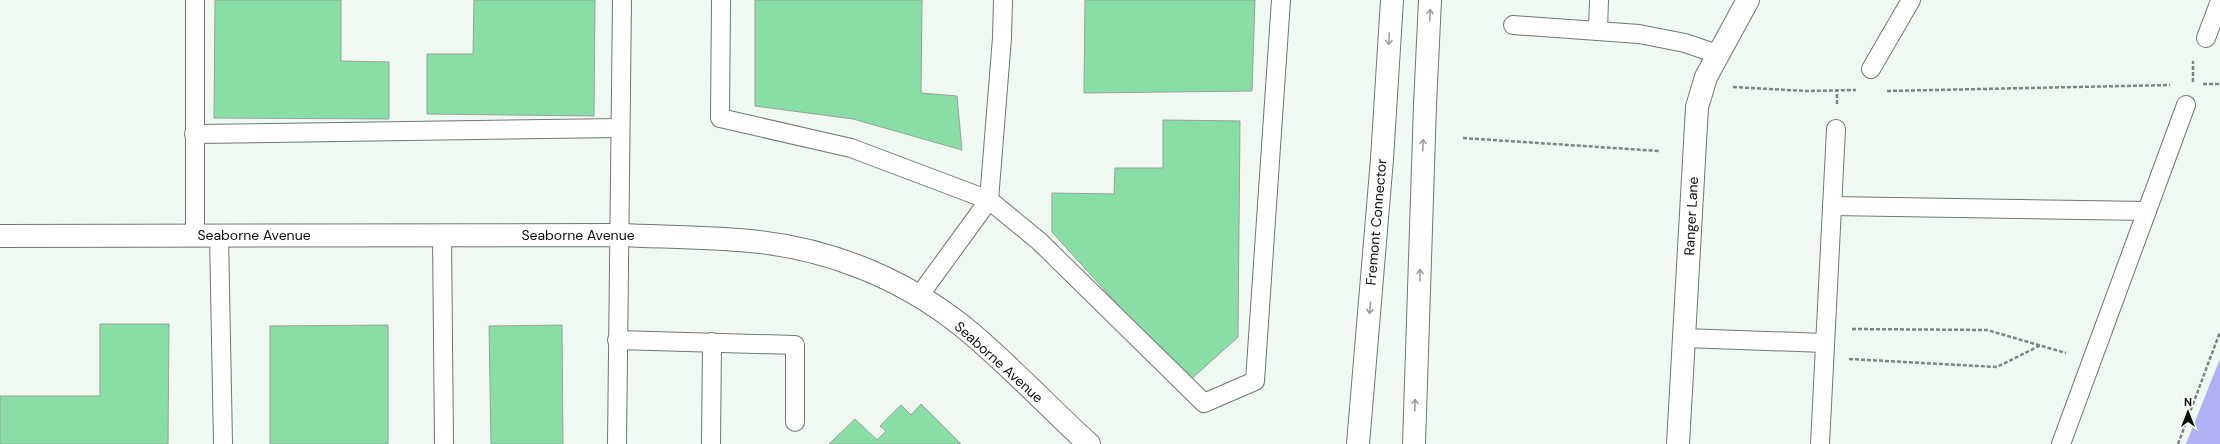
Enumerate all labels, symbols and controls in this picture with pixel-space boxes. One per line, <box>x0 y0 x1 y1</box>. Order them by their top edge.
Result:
one-way arrow <box>1426 9 1433 22</box>
one-way arrow <box>1386 32 1393 45</box>
one-way arrow <box>1419 139 1427 152</box>
street label: Fremont Connector <box>1361 158 1391 286</box>
street label: Ranger Lane <box>1680 176 1702 256</box>
street label: Seaborne Avenue <box>197 226 311 244</box>
street label: Seaborne Avenue <box>521 226 635 244</box>
one-way arrow <box>1416 269 1424 282</box>
one-way arrow <box>1366 301 1373 314</box>
street label: Seaborne Avenue <box>951 317 1047 407</box>
north arrow <box>2168 392 2208 432</box>
text: N <box>2184 395 2192 409</box>
one-way arrow <box>1412 399 1419 412</box>

